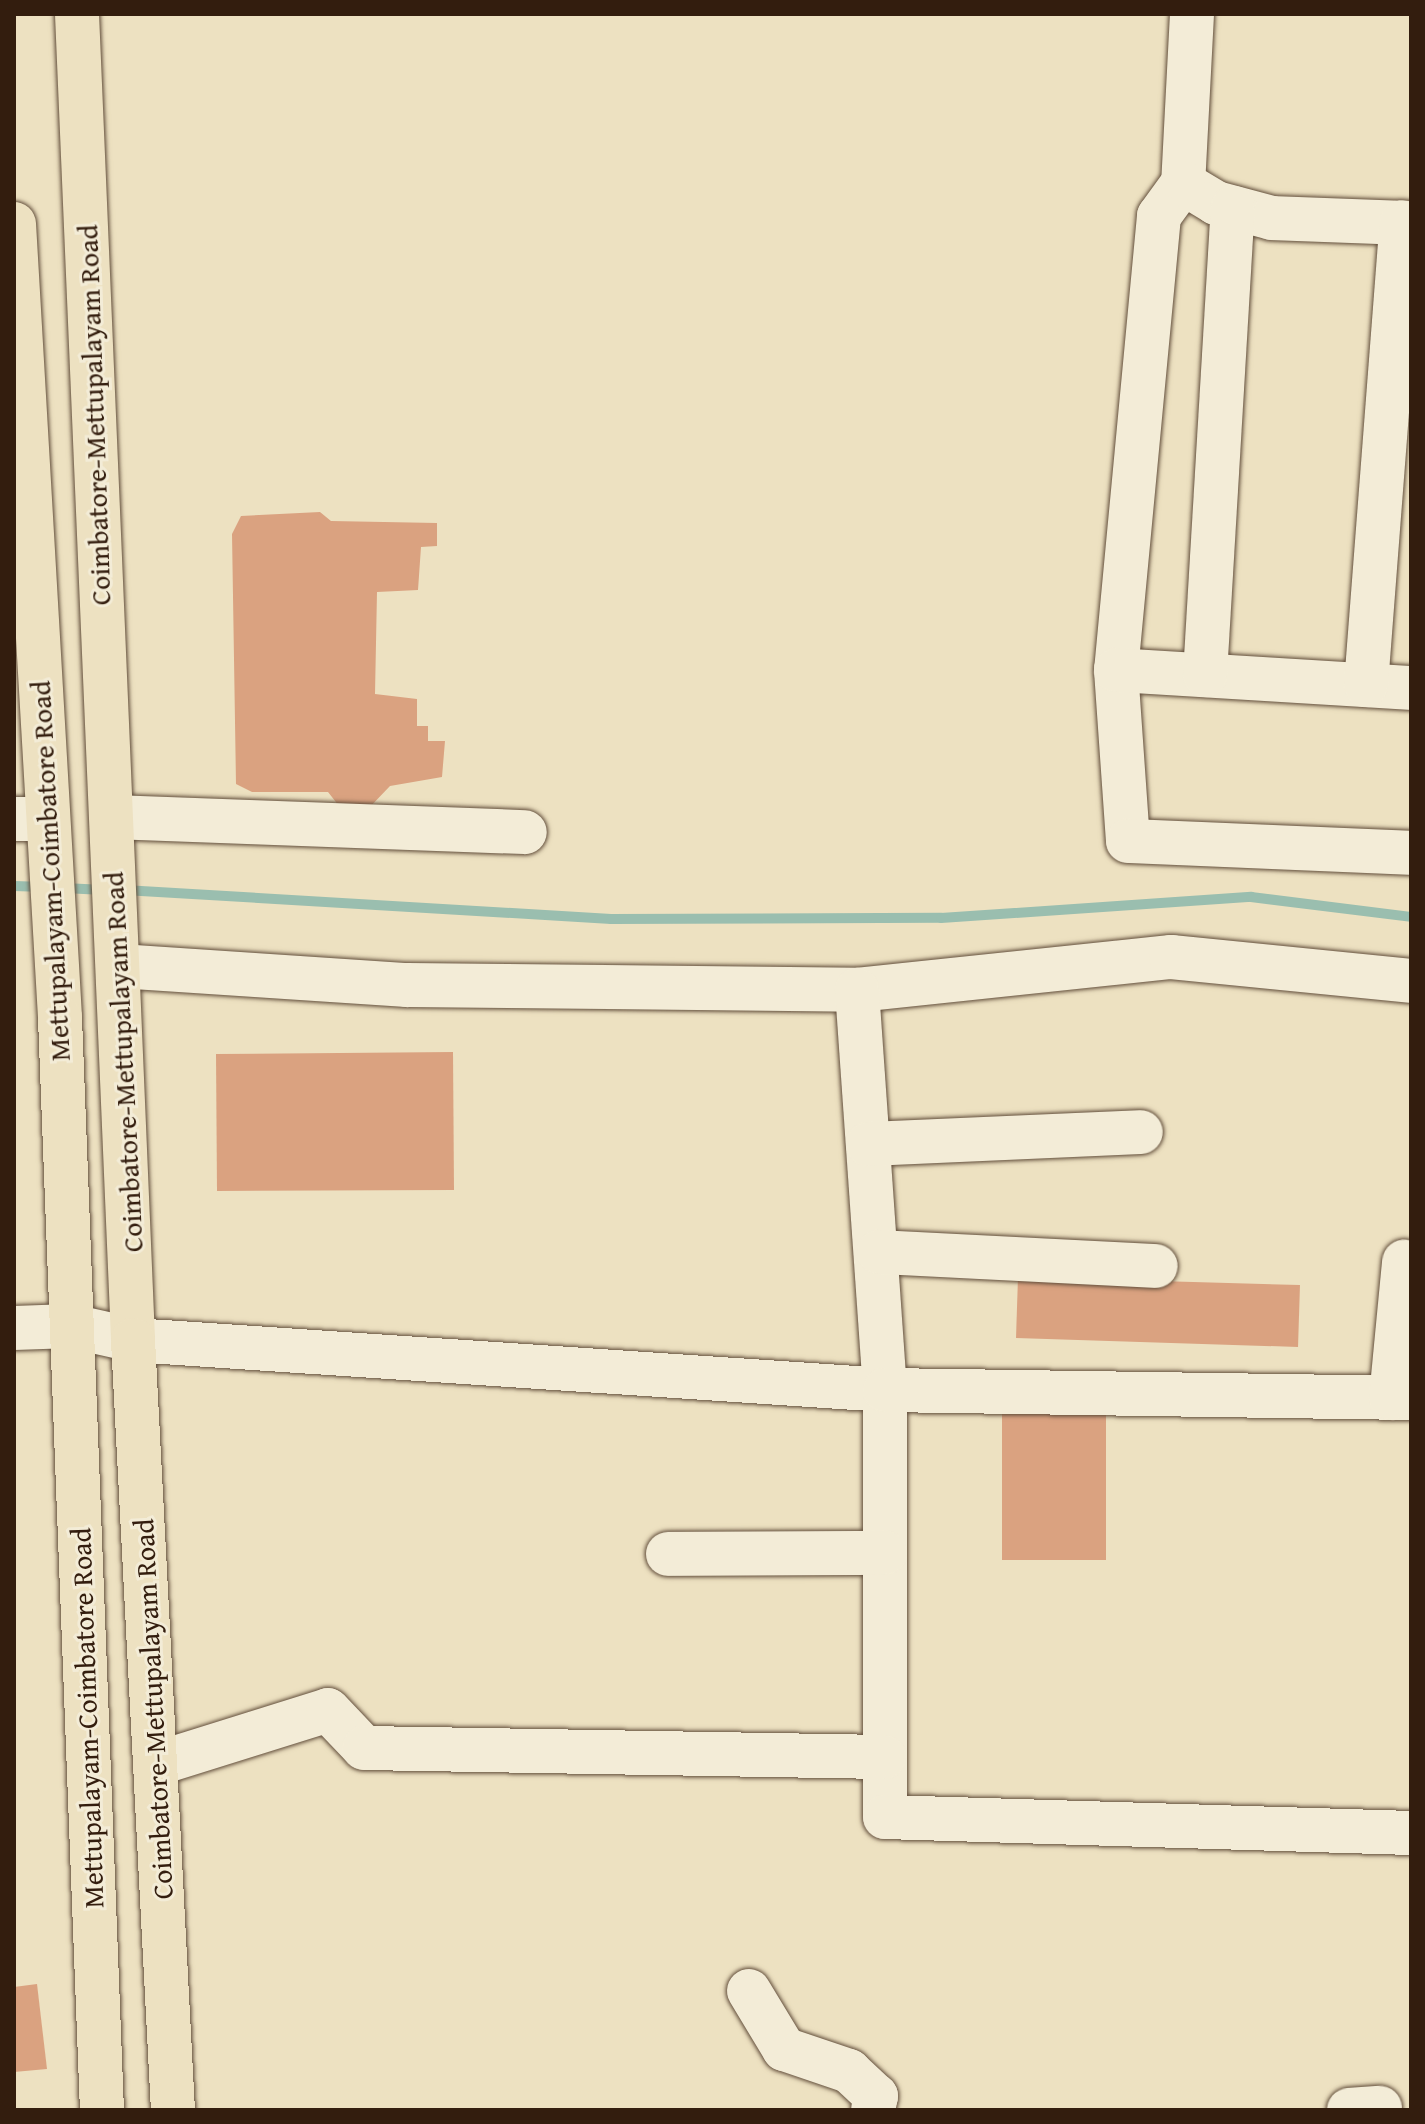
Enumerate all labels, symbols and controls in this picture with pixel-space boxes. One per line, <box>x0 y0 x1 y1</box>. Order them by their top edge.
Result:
street label: Coimbatore-Mettupalayam Road <box>71 224 117 606</box>
street label: Mettupalayam-Coimbatore Road <box>23 680 77 1062</box>
street label: Coimbatore-Mettupalayam Road <box>96 871 150 1253</box>
street label: Coimbatore-Mettupalayam Road <box>126 1518 180 1900</box>
street label: Mettupalayam-Coimbatore Road <box>64 1527 110 1909</box>

